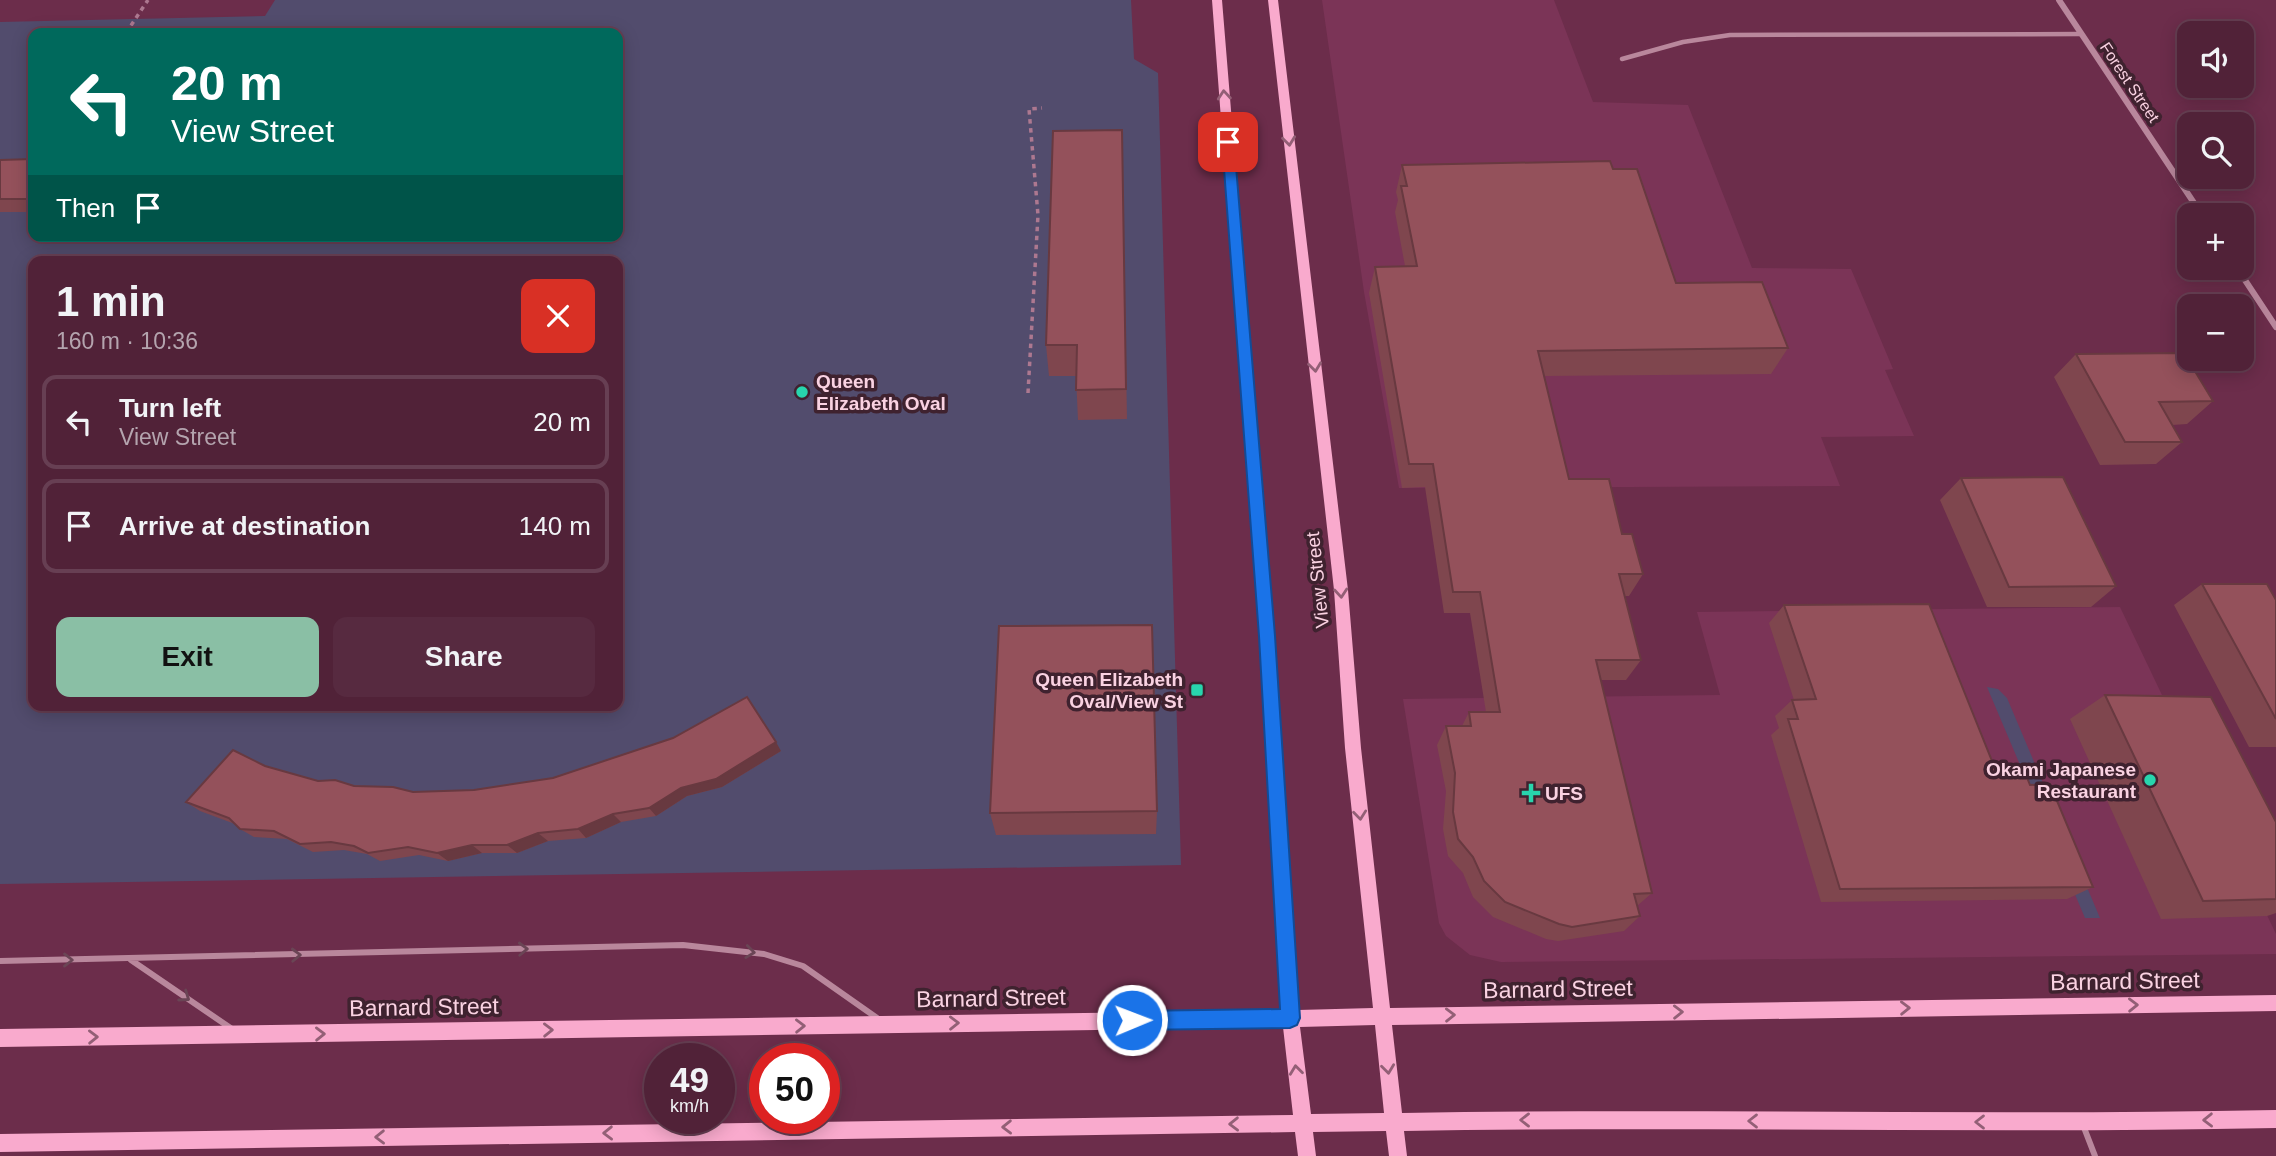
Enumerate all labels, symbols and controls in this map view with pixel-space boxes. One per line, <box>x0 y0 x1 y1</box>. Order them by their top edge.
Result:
map controls <box>2177 21 2254 371</box>
button: sound <box>2177 21 2254 98</box>
street label: Forest Street <box>2097 39 2163 126</box>
icon: left <box>56 56 147 147</box>
text: 20 m <box>171 56 283 110</box>
one-way arrow <box>1217 89 1232 100</box>
pin <box>1198 112 1258 172</box>
button: search <box>2177 112 2254 189</box>
text: View Street <box>171 113 334 149</box>
icon: arrive <box>1209 123 1247 161</box>
one-way arrow <box>1281 136 1296 147</box>
icon: arrive <box>129 189 167 227</box>
text: Then <box>56 193 115 223</box>
button: + <box>2177 203 2254 280</box>
text: 1 min <box>56 278 166 325</box>
button: close <box>521 279 595 353</box>
button: − <box>2177 294 2254 371</box>
text: 160 m · 10:36 <box>56 328 198 354</box>
one-way arrow <box>1307 361 1322 373</box>
place label: Queen Elizabeth Oval <box>816 371 946 414</box>
marker: Queen Elizabeth Oval <box>794 384 810 400</box>
text: Turn left <box>119 393 221 423</box>
icon: left <box>60 403 98 441</box>
text: 20 m <box>533 407 591 437</box>
text: View Street <box>119 424 236 450</box>
icon: arrive <box>60 507 98 545</box>
text: Arrive at destination <box>119 511 370 541</box>
text: 140 m <box>519 511 591 541</box>
street label: View Street <box>1302 530 1333 629</box>
one-way arrow <box>1333 588 1348 599</box>
button: Exit <box>56 617 319 697</box>
button: Share <box>333 617 595 697</box>
place label: Queen Elizabeth Oval/View St <box>1035 669 1184 712</box>
marker: Queen Elizabeth Oval/View St <box>1189 682 1205 698</box>
place label: Okami Japanese Restaurant <box>1986 759 2137 802</box>
marker: Okami Japanese Restaurant <box>2142 772 2158 788</box>
place label: UFS <box>1545 783 1583 804</box>
marker: UFS <box>1523 785 1539 801</box>
one-way arrow <box>1352 810 1367 821</box>
one-way arrow <box>518 941 529 957</box>
one-way arrow <box>744 945 756 960</box>
one-way arrow <box>291 947 301 963</box>
one-way arrow <box>63 952 74 968</box>
street label: Barnard Street <box>2050 967 2201 995</box>
street label: Barnard Street <box>1483 975 1634 1003</box>
position arrow <box>1095 983 1169 1057</box>
street label: Barnard Street <box>916 984 1067 1012</box>
one-way arrow <box>177 989 190 1001</box>
street label: Barnard Street <box>349 993 500 1021</box>
one-way arrow <box>2128 997 2138 1013</box>
one-way arrow <box>1900 1001 1911 1016</box>
one-way arrow <box>1673 1004 1683 1020</box>
one-way arrow <box>1445 1007 1456 1023</box>
one-way arrow <box>950 1015 960 1031</box>
one-way arrow <box>794 1018 805 1033</box>
one-way arrow <box>543 1022 553 1038</box>
one-way arrow <box>315 1026 326 1041</box>
one-way arrow <box>88 1029 98 1045</box>
speed limit sign: 50 <box>749 1043 840 1134</box>
text: 49 <box>670 1060 709 1099</box>
one-way arrow <box>1381 1063 1396 1074</box>
one-way arrow <box>1289 1065 1304 1076</box>
text: km/h <box>670 1096 709 1116</box>
one-way arrow <box>1520 1112 1530 1128</box>
one-way arrow <box>1747 1113 1758 1129</box>
one-way arrow <box>2202 1113 2213 1128</box>
one-way arrow <box>1975 1114 1985 1130</box>
one-way arrow <box>1229 1116 1240 1131</box>
one-way arrow <box>1001 1119 1012 1135</box>
one-way arrow <box>602 1125 613 1141</box>
one-way arrow <box>375 1129 385 1145</box>

